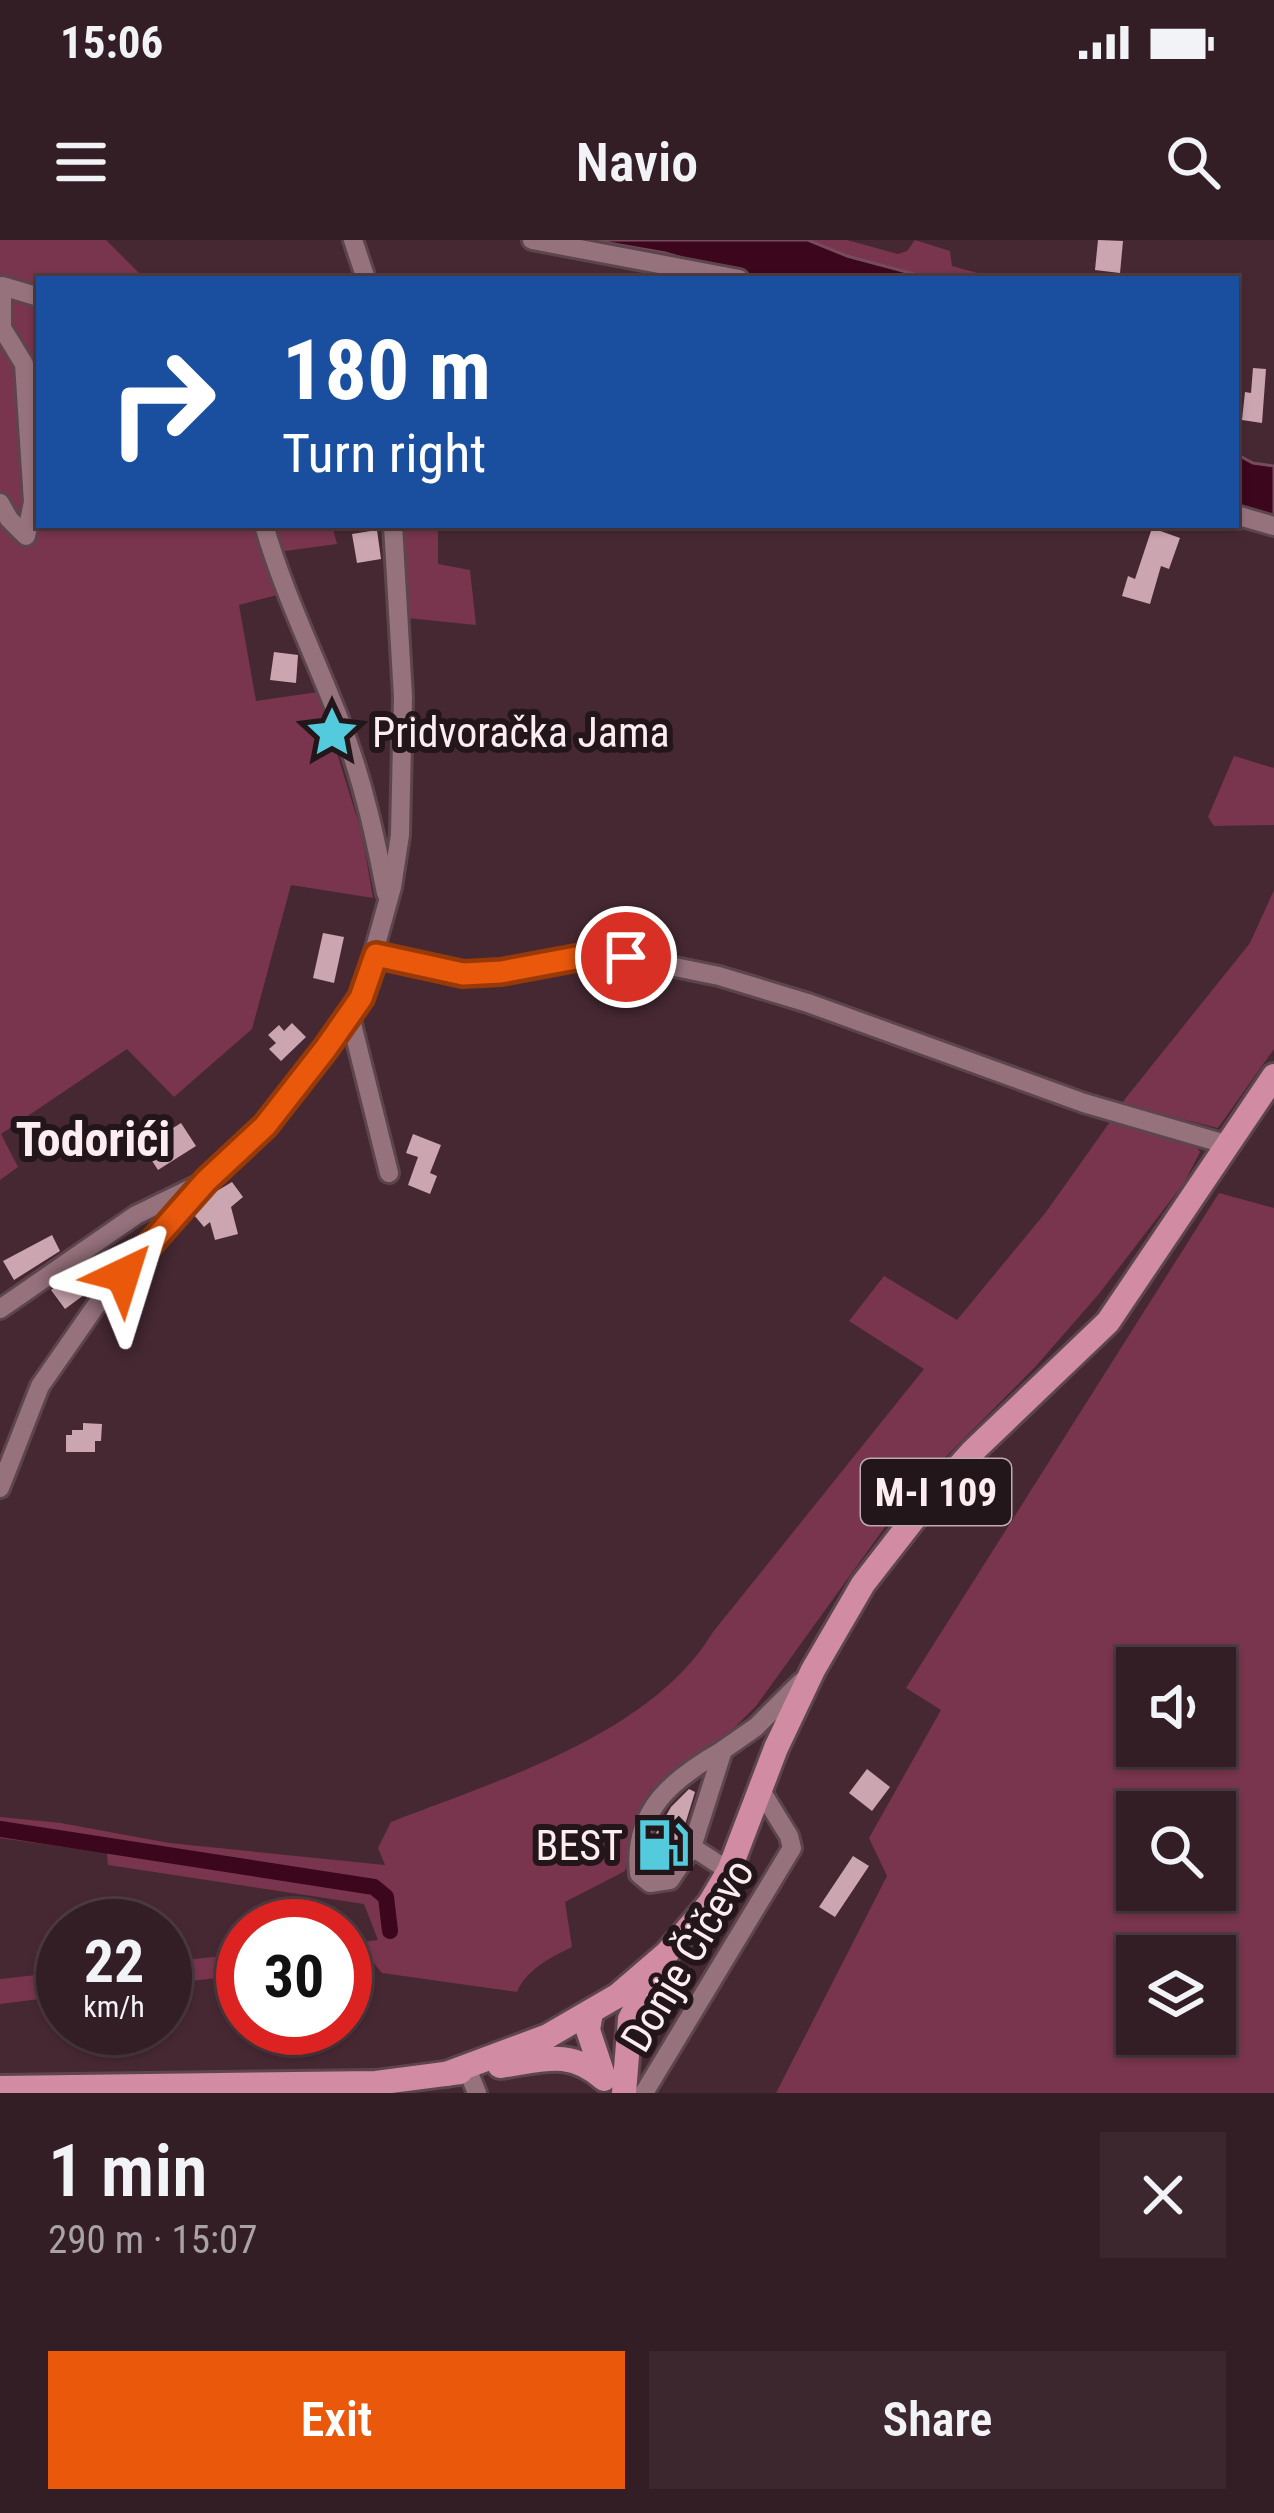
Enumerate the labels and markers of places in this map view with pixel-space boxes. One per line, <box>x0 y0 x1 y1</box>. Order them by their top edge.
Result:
place icon: Pridvoračka Jama <box>303 703 361 761</box>
place label: Pridvoračka Jama <box>372 708 670 757</box>
pin <box>575 906 677 1008</box>
fuel station icon: BEST <box>634 1816 692 1874</box>
place label: BEST <box>536 1821 623 1870</box>

